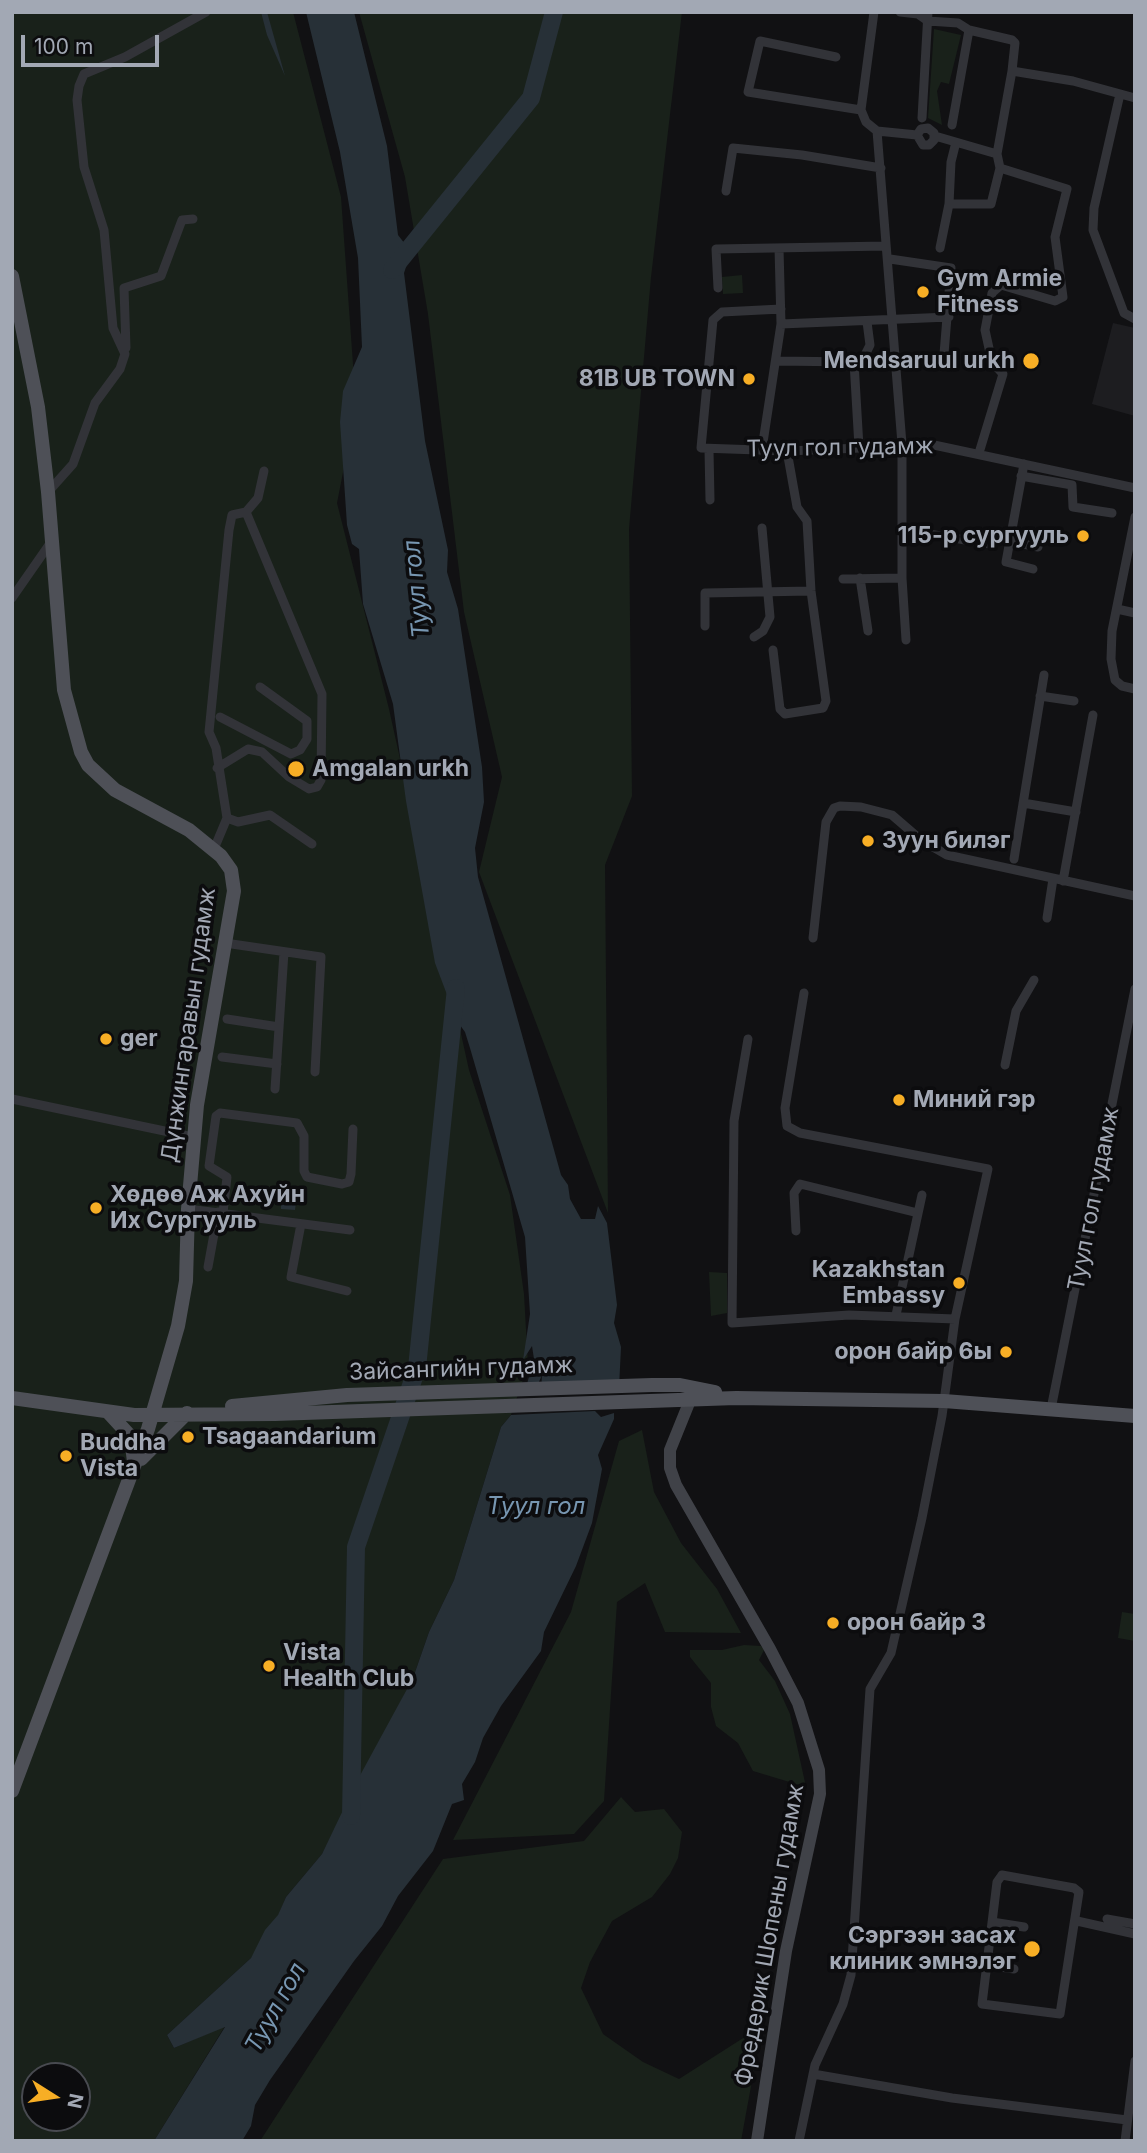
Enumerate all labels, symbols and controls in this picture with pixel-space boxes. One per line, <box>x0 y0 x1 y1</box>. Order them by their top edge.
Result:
scale bar <box>24 21 163 65</box>
text: 100 m <box>34 34 93 59</box>
place label: Gym Armie Fitness <box>937 265 1062 319</box>
marker: Gym Armie Fitness <box>915 284 931 300</box>
place label: Mendsaruul urkh <box>823 347 1015 375</box>
marker: Mendsaruul urkh <box>1021 351 1041 371</box>
place label: 81В UB TOWN <box>579 365 735 393</box>
marker: 81В UB TOWN <box>741 371 757 387</box>
street label: Туул гол гудамж <box>746 433 934 463</box>
place label: 115-р сургууль <box>897 522 1069 550</box>
marker: 115-р сургууль <box>1075 528 1091 544</box>
water label: Туул гол <box>398 538 436 640</box>
place label: Amgalan urkh <box>312 755 469 783</box>
marker: Amgalan urkh <box>286 759 306 779</box>
place label: Зуун билэг <box>882 827 1010 855</box>
marker: Зуун билэг <box>860 833 876 849</box>
street label: Дүнжингаравын гудамж <box>156 886 222 1164</box>
place label: ger <box>120 1025 158 1053</box>
marker: ger <box>98 1031 114 1047</box>
place label: Миний гэр <box>913 1086 1036 1114</box>
marker: Миний гэр <box>891 1092 907 1108</box>
street label: Туул гол гудамж <box>1063 1105 1125 1293</box>
place label: Хөдөө Аж Ахуйн Их Сургууль <box>110 1181 305 1235</box>
marker: Хөдөө Аж Ахуйн Их Сургууль <box>88 1200 104 1216</box>
place label: Kazakhstan Embassy <box>812 1256 945 1310</box>
marker: Kazakhstan Embassy <box>951 1275 967 1291</box>
place label: орон байр 6ы <box>834 1338 992 1366</box>
marker: орон байр 6ы <box>998 1344 1014 1360</box>
street label: Зайсангийн гудамж <box>348 1351 574 1387</box>
place label: Tsagaandarium <box>202 1423 376 1451</box>
place label: Buddha Vista <box>80 1429 166 1483</box>
marker: Tsagaandarium <box>180 1429 196 1445</box>
marker: Buddha Vista <box>58 1448 74 1464</box>
water label: Туул гол <box>487 1493 585 1521</box>
place label: орон байр 3 <box>847 1609 986 1637</box>
marker: орон байр 3 <box>825 1615 841 1631</box>
place label: Vista Health Club <box>283 1639 414 1693</box>
marker: Vista Health Club <box>261 1658 277 1674</box>
street label: Фредерик Шопены гудамж <box>730 1782 810 2088</box>
place label: Сэргээн засах клиник эмнэлэг <box>829 1922 1016 1976</box>
marker: Сэргээн засах клиник эмнэлэг <box>1022 1939 1042 1959</box>
water label: Туул гол <box>239 1958 313 2058</box>
north arrow <box>21 2062 91 2132</box>
text: N <box>62 2092 88 2111</box>

